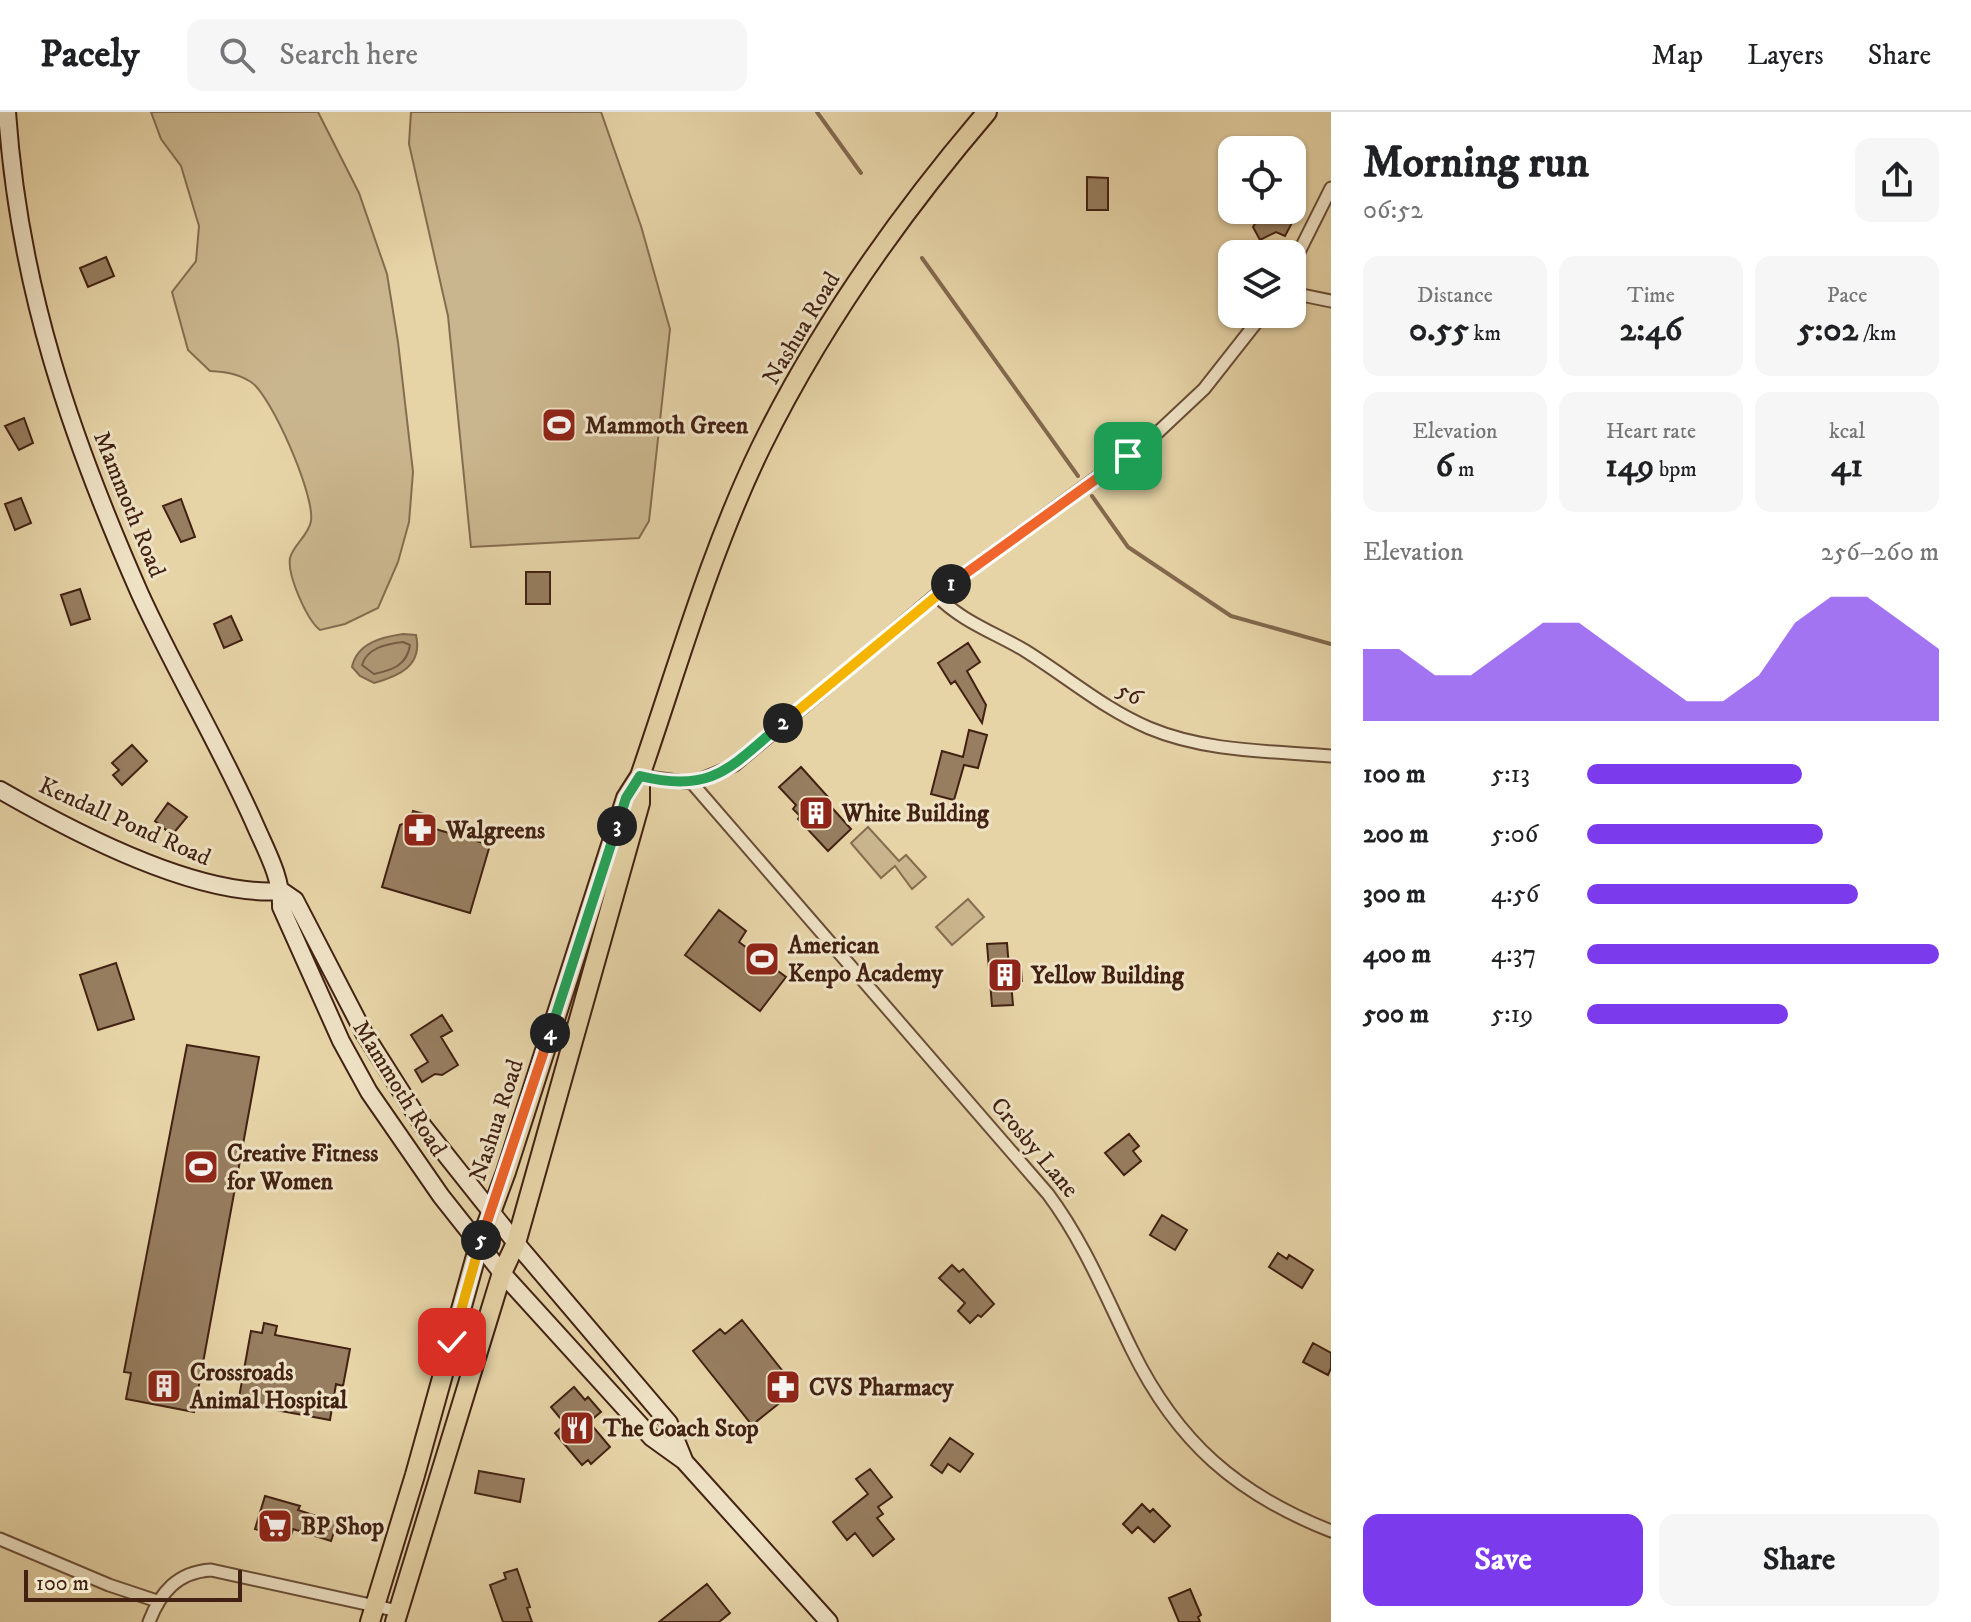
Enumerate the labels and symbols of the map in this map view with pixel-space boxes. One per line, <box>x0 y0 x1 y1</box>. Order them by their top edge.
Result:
street label: Nashua Road <box>756 267 847 390</box>
sports icon: Mammoth Green <box>540 406 578 444</box>
place label: Mammoth Green <box>585 411 749 441</box>
pin <box>1094 422 1162 490</box>
street label: Mammoth Road <box>86 427 172 582</box>
pin: 1 <box>931 564 971 604</box>
street label: 56 <box>1112 675 1149 714</box>
pin: 2 <box>763 703 803 743</box>
street label: Kendall Pond Road <box>34 771 215 873</box>
building icon: White Building <box>797 794 835 832</box>
place label: White Building <box>841 799 990 829</box>
pin: 3 <box>597 806 637 846</box>
pharmacy icon: Walgreens <box>401 811 439 849</box>
place label: Walgreens <box>445 816 545 846</box>
place label: American Kenpo Academy <box>787 931 944 989</box>
sports icon: American Kenpo Academy <box>743 940 781 978</box>
building icon: Yellow Building <box>986 956 1024 994</box>
place label: Yellow Building <box>1030 961 1185 991</box>
pin: 4 <box>530 1013 570 1053</box>
street label: Mammoth Road <box>345 1015 453 1162</box>
street label: Nashua Road <box>463 1056 531 1185</box>
street label: Crosby Lane <box>983 1091 1085 1204</box>
place label: Creative Fitness for Women <box>226 1139 378 1197</box>
sports icon: Creative Fitness for Women <box>182 1148 220 1186</box>
pin: 5 <box>461 1220 501 1260</box>
pin <box>418 1308 486 1376</box>
place label: Crossroads Animal Hospital <box>189 1358 348 1416</box>
building icon: Crossroads Animal Hospital <box>145 1367 183 1405</box>
pharmacy icon: CVS Pharmacy <box>764 1368 802 1406</box>
place label: CVS Pharmacy <box>809 1373 954 1403</box>
restaurant icon: The Coach Stop <box>558 1409 596 1447</box>
place label: The Coach Stop <box>602 1414 759 1444</box>
supermarket icon: BP Shop <box>256 1507 294 1545</box>
place label: BP Shop <box>301 1512 384 1542</box>
scale bar <box>24 1566 242 1602</box>

